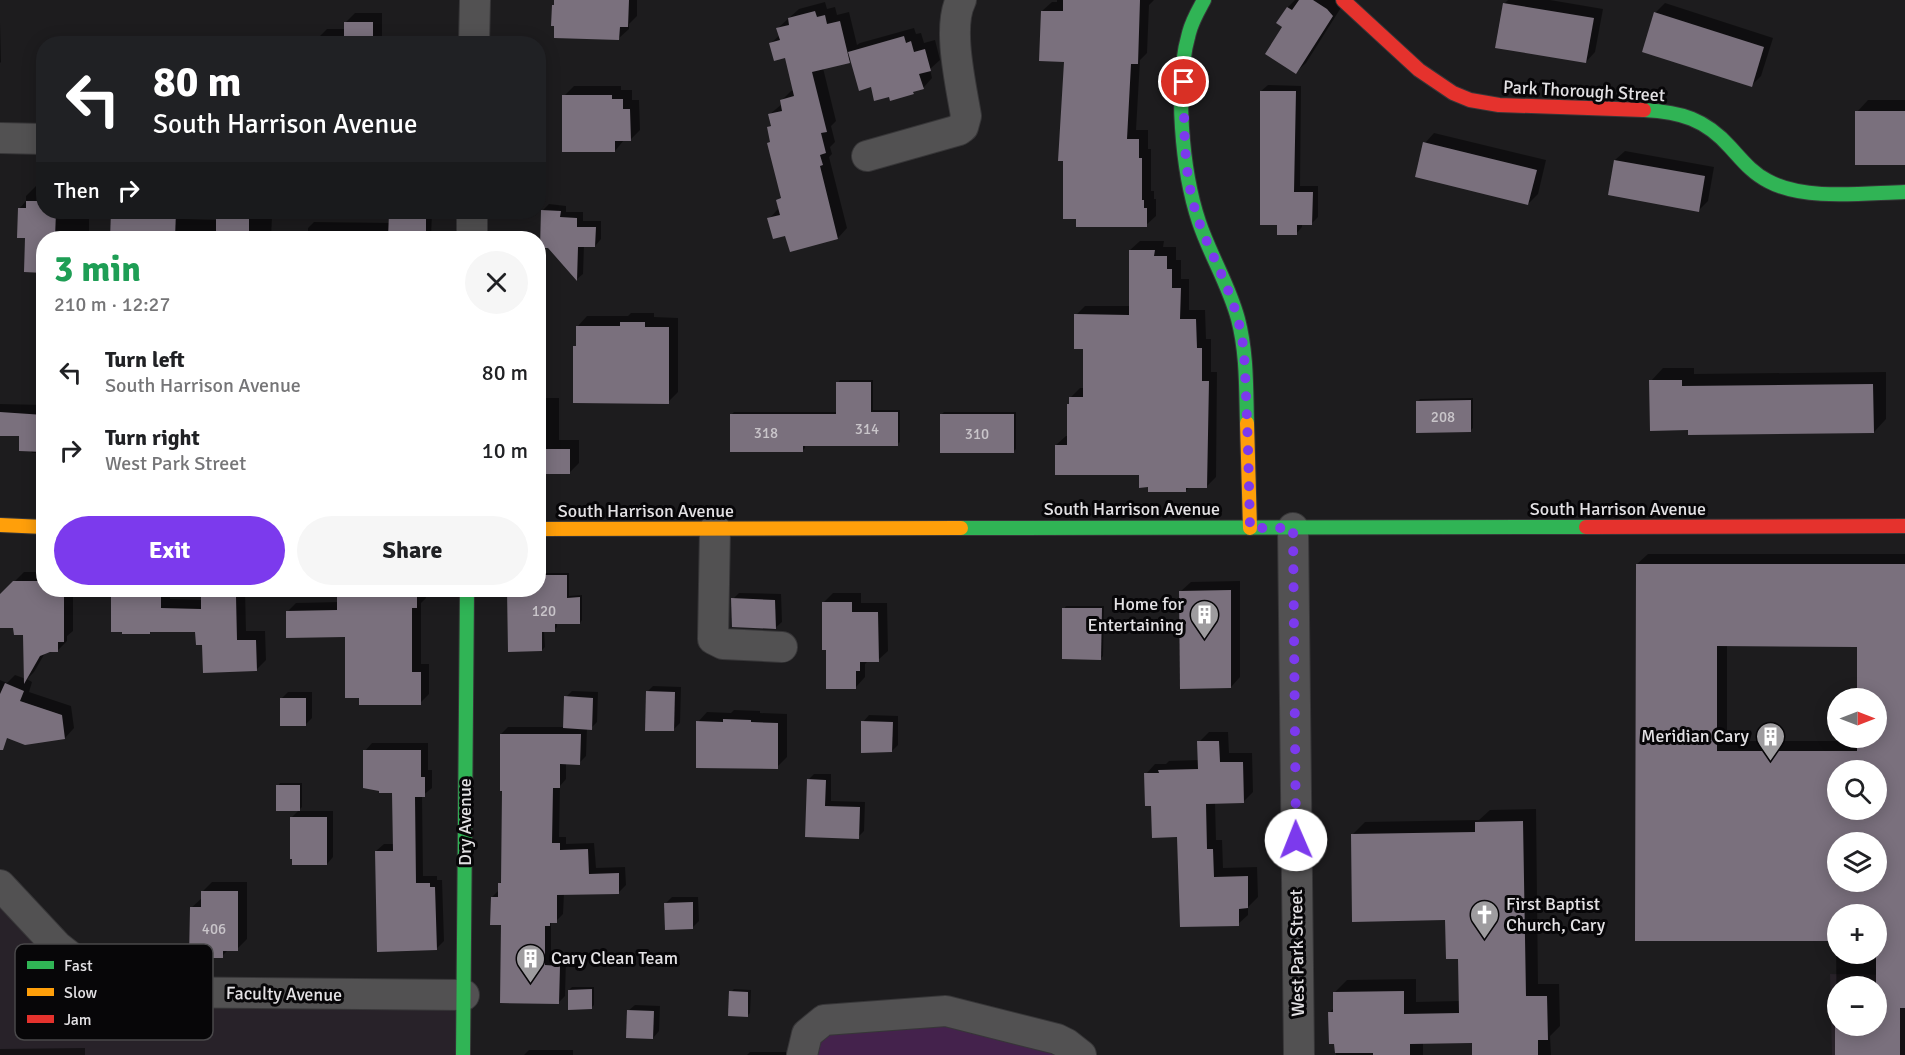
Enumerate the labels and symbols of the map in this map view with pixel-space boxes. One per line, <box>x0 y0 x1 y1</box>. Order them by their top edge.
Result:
pin <box>1158 56 1209 107</box>
street label: Park Thorough Street <box>1502 76 1666 106</box>
house number: 208 <box>1431 408 1455 426</box>
house number: 314 <box>855 420 879 438</box>
house number: 318 <box>754 424 778 442</box>
house number: 310 <box>965 425 989 443</box>
street label: South Harrison Avenue <box>1044 498 1220 520</box>
street label: South Harrison Avenue <box>1530 498 1706 520</box>
street label: South Harrison Avenue <box>558 500 734 522</box>
place label: Home for Entertaining <box>1087 593 1184 636</box>
building icon: Home for Entertaining <box>1189 598 1221 640</box>
house number: 120 <box>532 602 556 620</box>
north arrow <box>1827 688 1887 748</box>
building icon: Meridian Cary <box>1754 720 1786 762</box>
place label: Meridian Cary <box>1641 725 1750 747</box>
street label: Dry Avenue <box>454 778 476 866</box>
position arrow <box>1264 808 1328 872</box>
street label: West Park Street <box>1285 889 1309 1017</box>
place label: First Baptist Church, Cary <box>1506 893 1606 936</box>
church icon: First Baptist Church, Cary <box>1469 898 1501 940</box>
house number: 406 <box>202 920 226 938</box>
building icon: Cary Clean Team <box>514 942 546 984</box>
legend <box>15 944 213 1040</box>
place label: Cary Clean Team <box>551 947 678 969</box>
text: Fast <box>64 956 93 976</box>
street label: Faculty Avenue <box>226 982 342 1006</box>
text: Slow <box>64 983 98 1003</box>
text: Jam <box>64 1010 92 1030</box>

